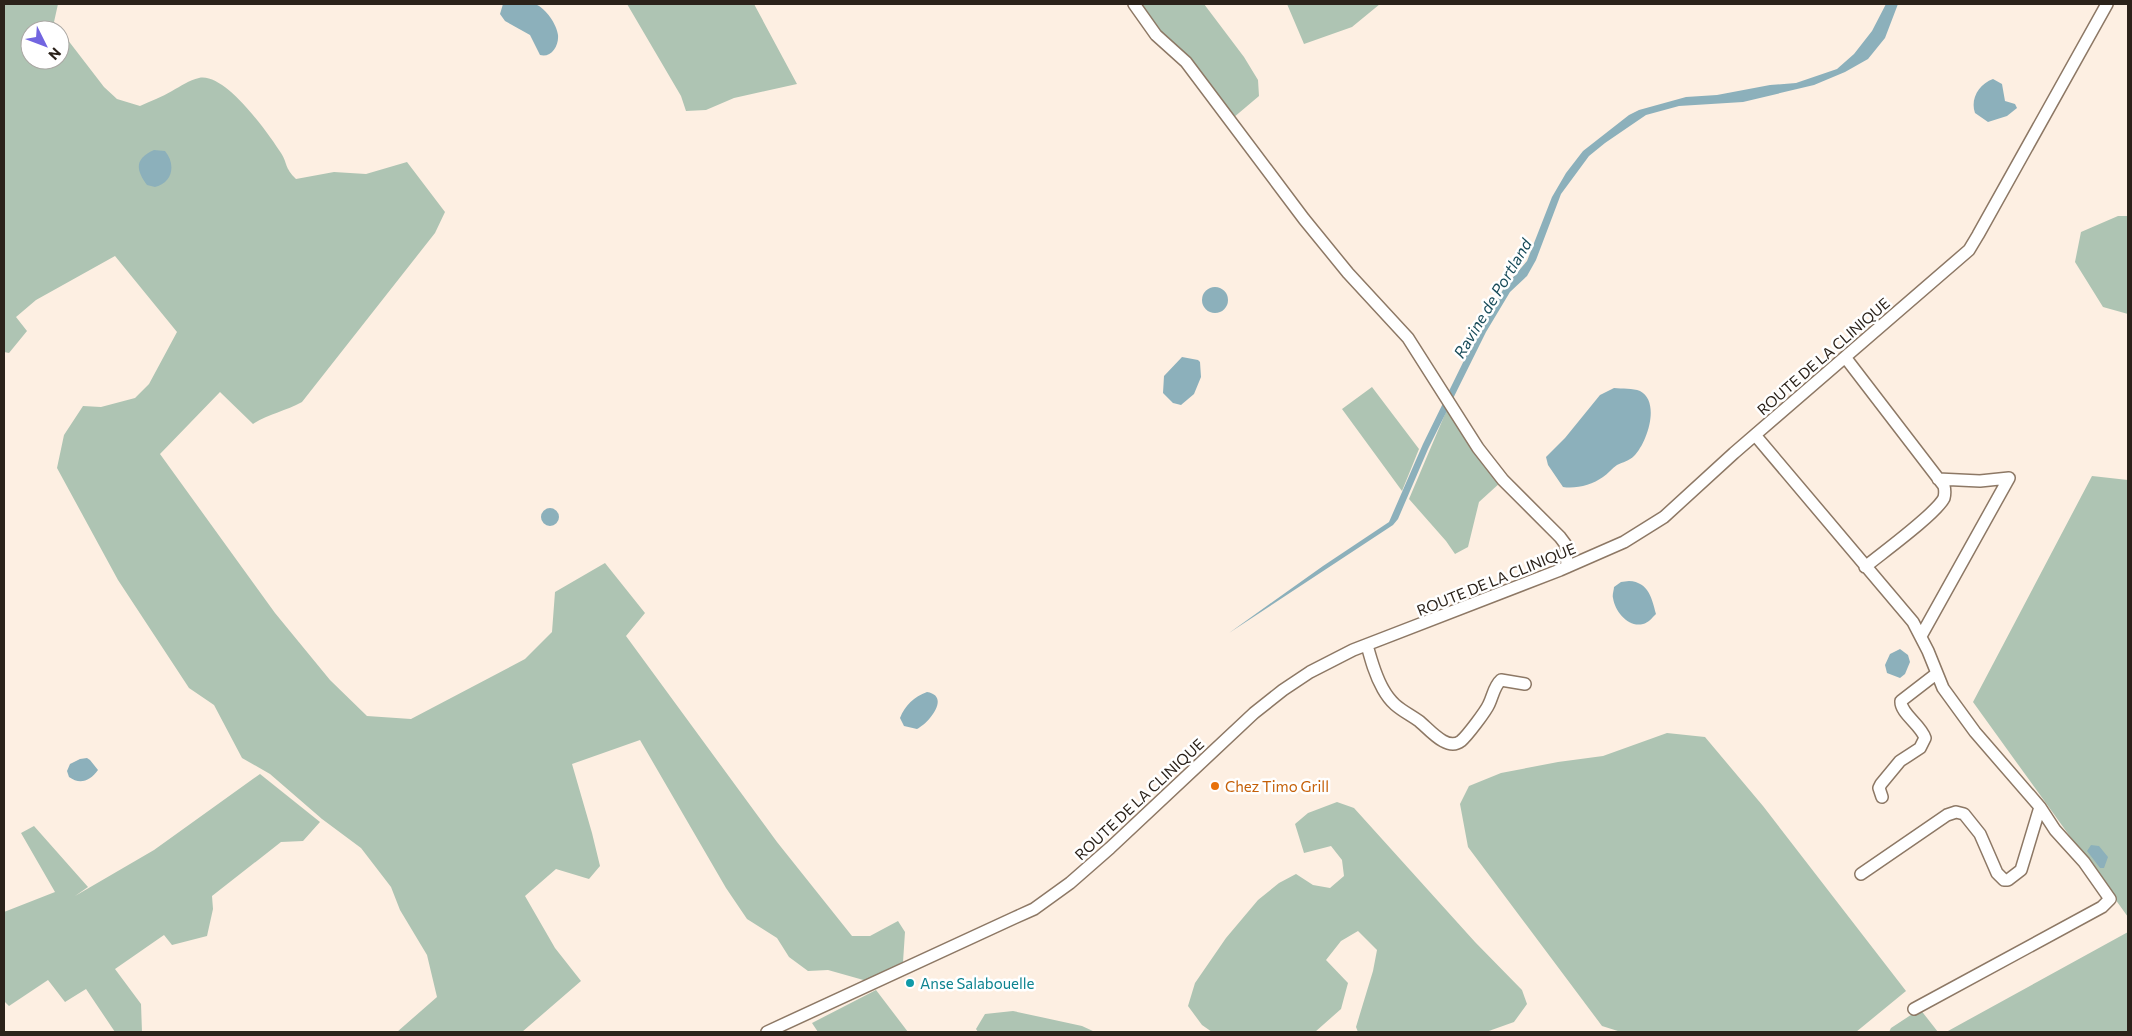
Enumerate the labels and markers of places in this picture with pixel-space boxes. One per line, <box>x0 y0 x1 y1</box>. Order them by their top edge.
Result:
place label: Chez Timo Grill <box>1225 777 1329 795</box>
marker: Chez Timo Grill <box>1209 780 1221 792</box>
place label: Anse Salabouelle <box>920 974 1035 992</box>
marker: Anse Salabouelle <box>904 977 916 989</box>

